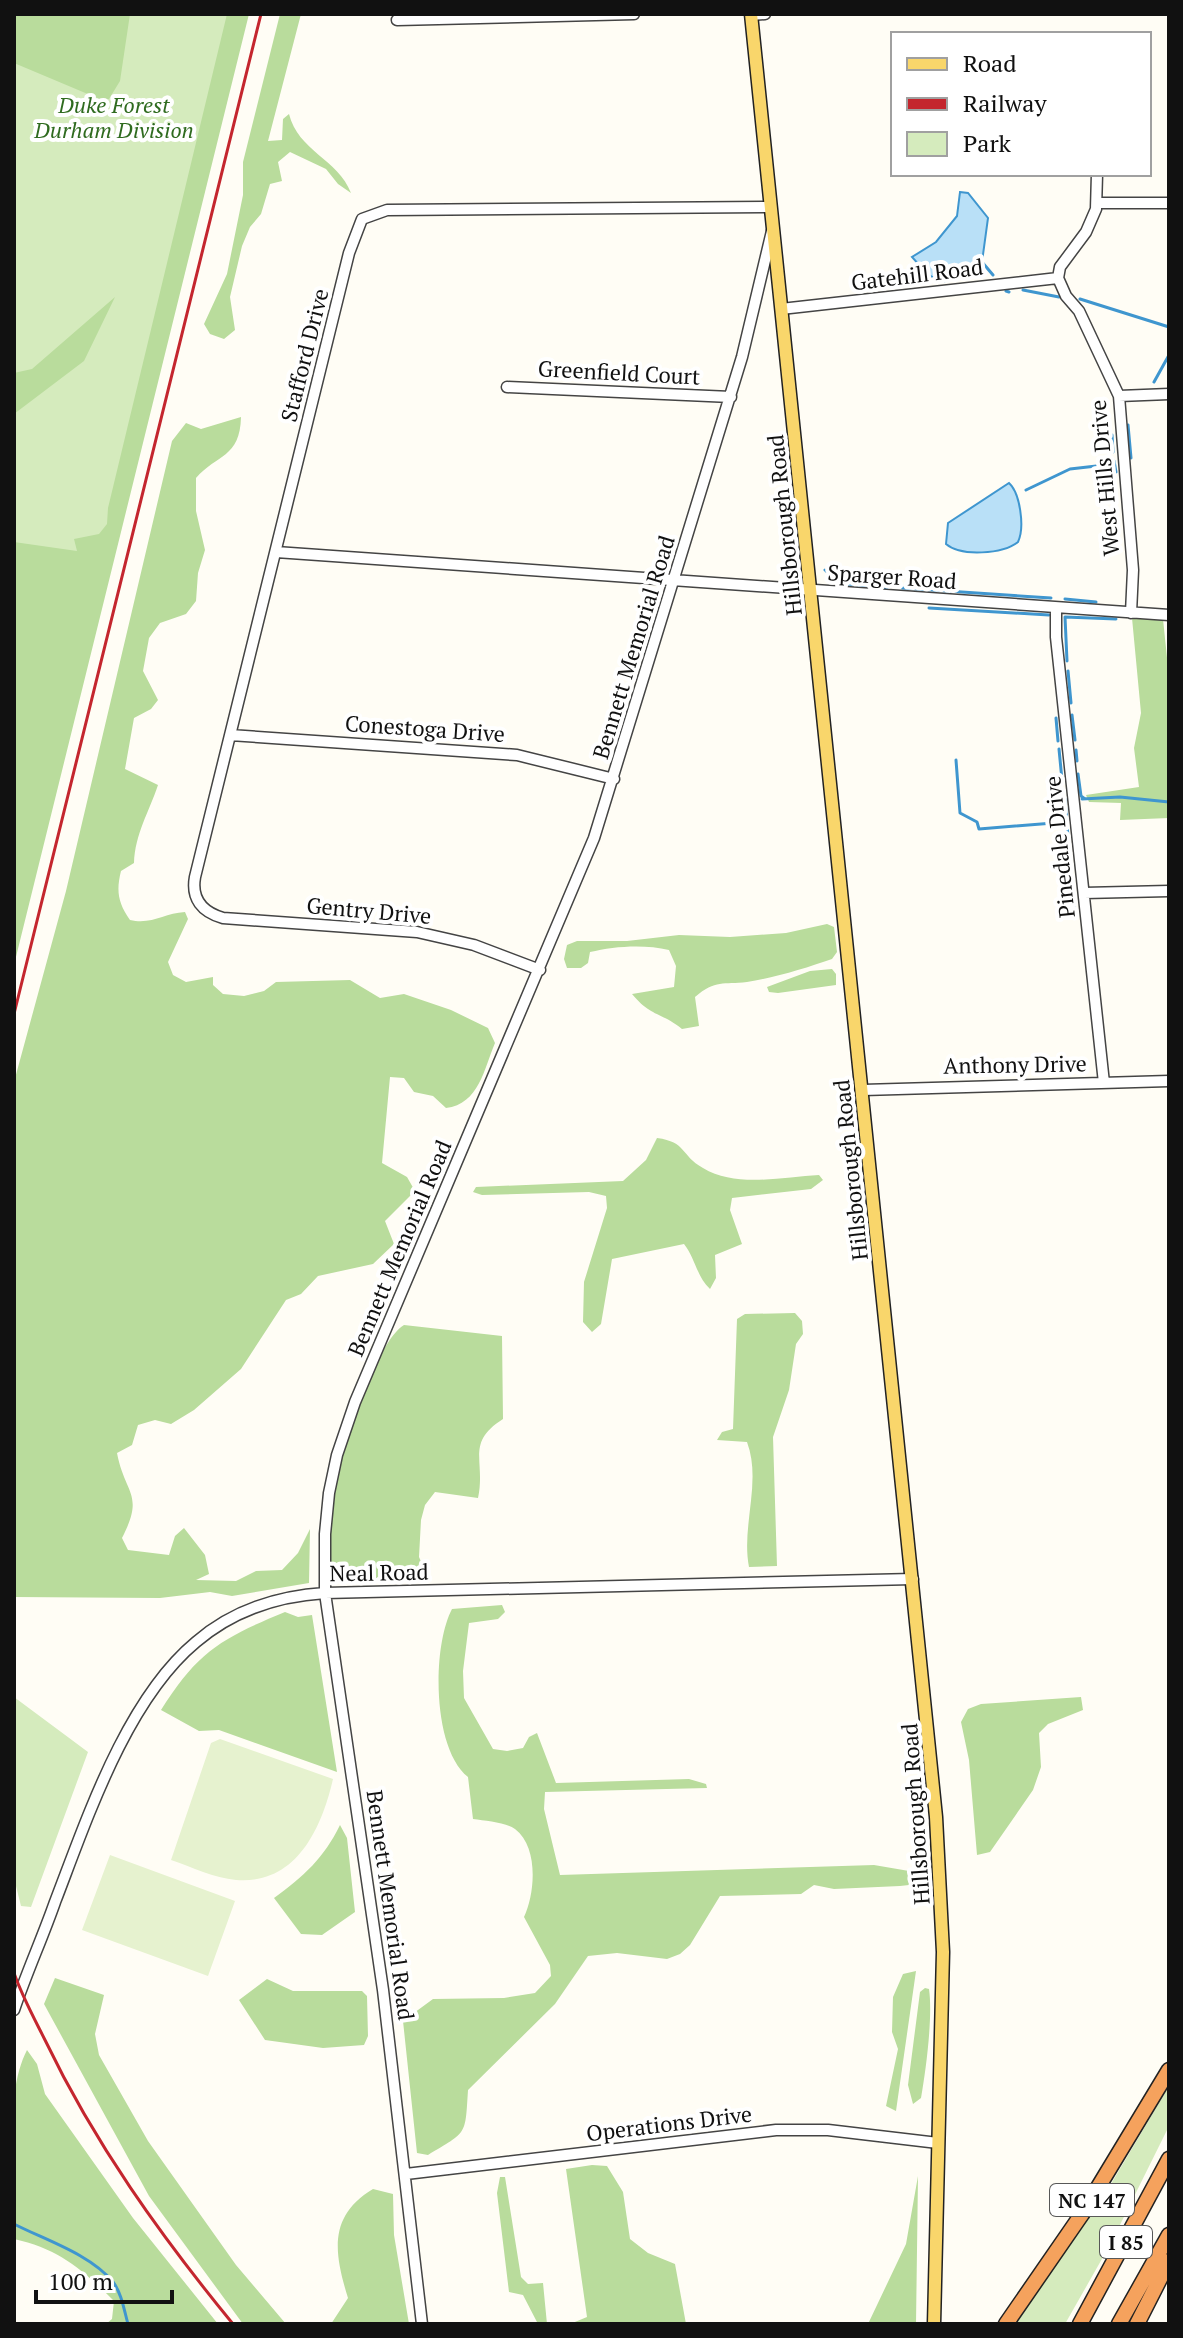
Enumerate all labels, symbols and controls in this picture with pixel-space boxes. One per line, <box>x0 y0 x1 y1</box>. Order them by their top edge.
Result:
legend <box>891 32 1151 176</box>
text: Road <box>963 47 1017 79</box>
text: Railway <box>963 87 1047 119</box>
park label: Duke Forest Durham Division <box>33 90 194 144</box>
text: Park <box>963 127 1012 159</box>
street label: Gatehill Road <box>849 252 985 296</box>
street label: Stafford Drive <box>273 285 335 425</box>
street label: Greenfield Court <box>537 353 701 391</box>
street label: West Hills Drive <box>1083 399 1125 557</box>
street label: Hillsborough Road <box>760 433 808 617</box>
street label: Bennett Memorial Road <box>585 532 681 762</box>
street label: Sparger Road <box>826 557 958 595</box>
street label: Conestoga Drive <box>344 708 506 748</box>
street label: Pinedale Drive <box>1037 775 1081 919</box>
street label: Gentry Drive <box>305 890 433 930</box>
street label: Anthony Drive <box>943 1048 1087 1080</box>
street label: Hillsborough Road <box>826 1078 874 1262</box>
street label: Bennett Memorial Road <box>340 1136 458 1360</box>
street label: Neal Road <box>329 1557 429 1587</box>
street label: Hillsborough Road <box>894 1722 936 1906</box>
street label: Bennett Memorial Road <box>360 1788 422 2022</box>
street label: Operations Drive <box>584 2098 754 2148</box>
road number: NC 147 <box>1050 2184 1134 2216</box>
road number: I 85 <box>1100 2226 1152 2258</box>
scale bar <box>36 2254 172 2304</box>
text: 100 m <box>48 2265 113 2297</box>

